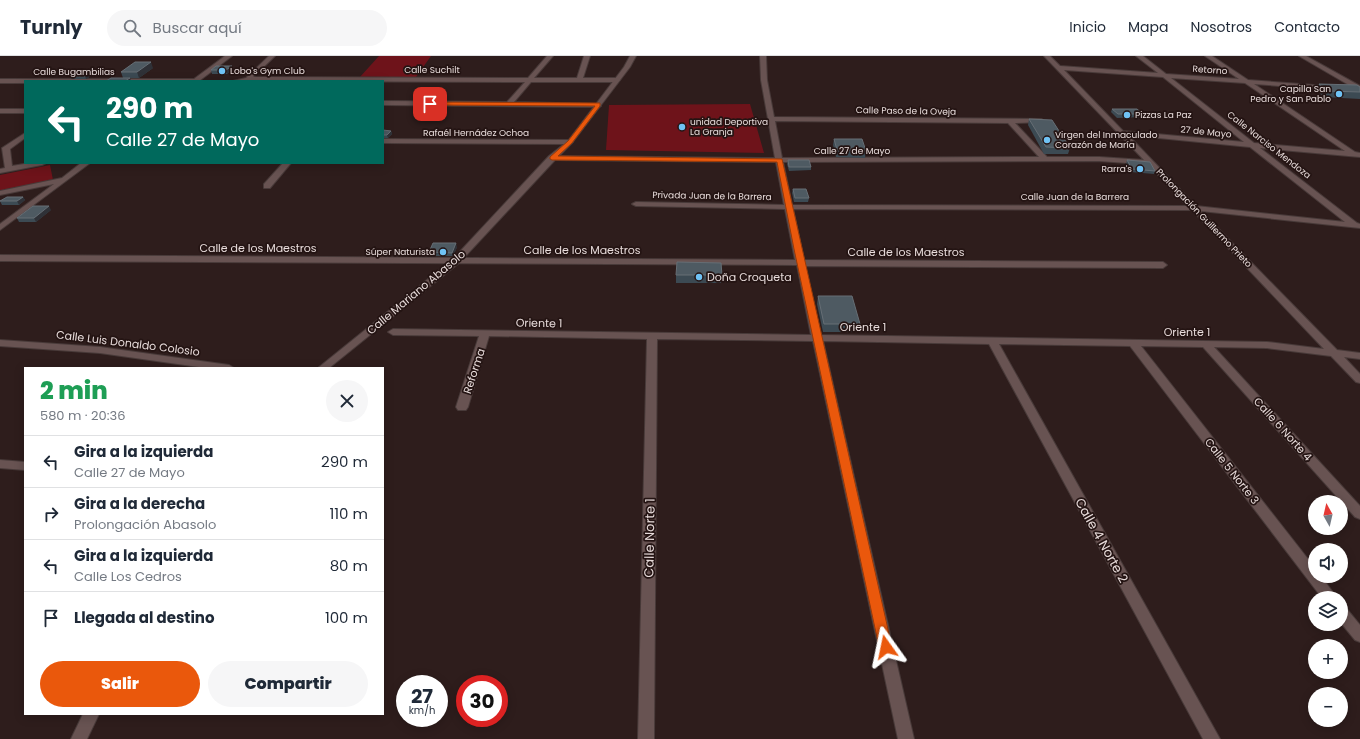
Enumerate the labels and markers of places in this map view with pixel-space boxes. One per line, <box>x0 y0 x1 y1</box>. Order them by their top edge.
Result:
place label: Lobo's Gym Club <box>230 65 305 77</box>
marker: Lobo's Gym Club <box>217 66 227 76</box>
place label: Capilla San Pedro y San Pablo <box>1250 83 1331 105</box>
pin <box>413 87 447 121</box>
marker: Capilla San Pedro y San Pablo <box>1334 89 1344 99</box>
place label: Pizzas La Paz <box>1135 109 1192 121</box>
marker: Pizzas La Paz <box>1122 110 1132 120</box>
place label: unidad Deportiva La Granja <box>690 116 768 138</box>
marker: unidad Deportiva La Granja <box>677 122 687 132</box>
place label: Virgen del Inmaculado Corazón de María <box>1055 129 1158 151</box>
marker: Virgen del Inmaculado Corazón de María <box>1042 135 1052 145</box>
place label: Rarra's <box>1102 163 1132 175</box>
marker: Rarra's <box>1135 164 1145 174</box>
place label: Súper Naturista <box>365 246 435 258</box>
marker: Súper Naturista <box>438 247 448 257</box>
place label: Doña Croqueta <box>707 269 792 285</box>
marker: Doña Croqueta <box>694 272 704 282</box>

